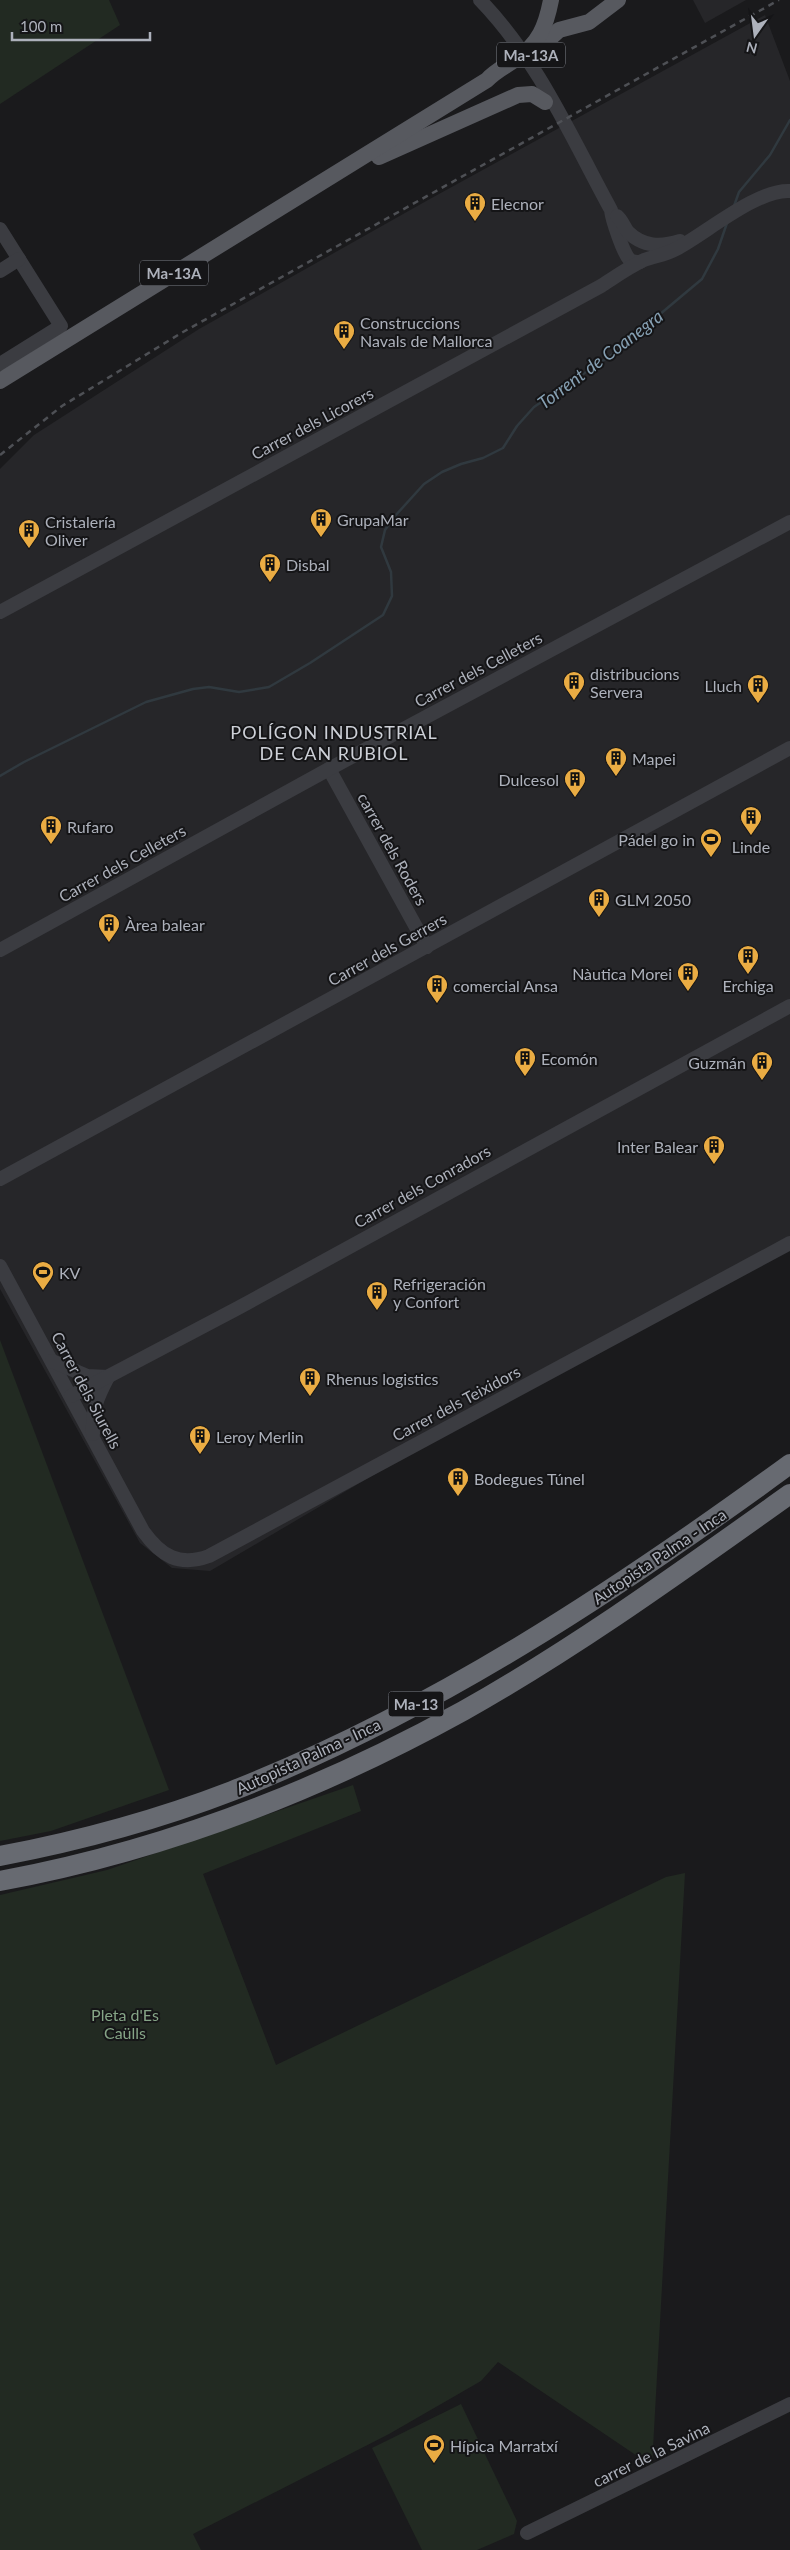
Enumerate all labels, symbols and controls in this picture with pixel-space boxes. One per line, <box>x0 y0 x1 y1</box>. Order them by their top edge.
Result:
scale bar <box>12 10 150 42</box>
north arrow <box>730 10 780 60</box>
text: 100 m <box>20 17 62 35</box>
text: N <box>744 39 759 58</box>
road number: Ma-13A <box>497 42 565 68</box>
building icon: Elecnor <box>463 191 487 222</box>
place label: Elecnor <box>491 194 544 213</box>
road number: Ma-13A <box>140 260 208 286</box>
water label: Torrent de Coanegra <box>533 305 667 413</box>
place label: Construccions Navals de Mallorca <box>360 313 492 350</box>
building icon: Construccions Navals de Mallorca <box>332 319 356 350</box>
street label: Carrer dels Licorers <box>248 383 376 463</box>
building icon: GrupaMar <box>309 507 333 538</box>
place label: GrupaMar <box>337 510 409 529</box>
place label: Cristalería Oliver <box>45 512 116 549</box>
building icon: Cristalería Oliver <box>17 518 41 549</box>
building icon: Disbal <box>258 552 282 583</box>
place label: Disbal <box>286 555 329 574</box>
street label: Carrer dels Celleters <box>411 627 545 711</box>
place label: distribucions Servera <box>590 664 679 701</box>
building icon: distribucions Servera <box>562 670 586 701</box>
building icon: Lluch <box>746 673 770 704</box>
place label: Lluch <box>705 676 742 695</box>
district label: POLÍGON INDUSTRIAL DE CAN RUBIOL <box>230 721 438 764</box>
building icon: Mapei <box>604 746 628 777</box>
place label: Mapei <box>632 749 676 768</box>
building icon: Dulcesol <box>563 767 587 798</box>
place label: Dulcesol <box>499 770 559 789</box>
street label: carrer dels Roders <box>354 789 432 909</box>
building icon: Linde <box>739 805 763 836</box>
building icon: Rufaro <box>39 814 63 845</box>
place label: Rufaro <box>67 817 114 836</box>
street label: Carrer dels Celleters <box>55 820 189 906</box>
sports icon: Pádel go in <box>699 827 723 858</box>
place label: Pádel go in <box>618 830 695 849</box>
place label: Linde <box>732 837 770 856</box>
building icon: GLM 2050 <box>587 887 611 918</box>
place label: GLM 2050 <box>615 890 691 909</box>
street label: Carrer dels Gerrers <box>324 908 450 989</box>
building icon: Àrea balear <box>97 912 121 943</box>
place label: Àrea balear <box>125 915 205 934</box>
building icon: Erchiga <box>736 944 760 975</box>
building icon: Nàutica Morei <box>676 961 700 992</box>
place label: Nàutica Morei <box>572 964 672 983</box>
building icon: comercial Ansa <box>425 973 449 1004</box>
place label: comercial Ansa <box>453 976 558 995</box>
place label: Erchiga <box>722 976 774 995</box>
building icon: Ecomón <box>513 1046 537 1077</box>
place label: Ecomón <box>541 1049 598 1068</box>
building icon: Guzmán <box>750 1050 774 1081</box>
place label: Guzmán <box>688 1053 746 1072</box>
building icon: Inter Balear <box>702 1134 726 1165</box>
place label: Inter Balear <box>617 1137 698 1156</box>
street label: Carrer dels Conradors <box>350 1141 494 1231</box>
sports icon: KV <box>31 1260 55 1291</box>
place label: KV <box>59 1263 81 1282</box>
place label: Refrigeración y Confort <box>393 1274 486 1311</box>
building icon: Refrigeración y Confort <box>365 1280 389 1311</box>
street label: Carrer dels Siurells <box>48 1328 126 1452</box>
street label: Carrer dels Teixidors <box>389 1361 523 1445</box>
building icon: Rhenus logistics <box>298 1366 322 1397</box>
place label: Rhenus logistics <box>326 1369 439 1388</box>
building icon: Leroy Merlin <box>188 1424 212 1455</box>
place label: Leroy Merlin <box>216 1427 304 1446</box>
building icon: Bodegues Túnel <box>446 1466 470 1497</box>
place label: Bodegues Túnel <box>474 1469 585 1488</box>
street label: Autopista Palma - Inca <box>589 1504 729 1608</box>
road number: Ma-13 <box>388 1692 444 1716</box>
street label: Autopista Palma - Inca <box>233 1714 383 1798</box>
park label: Pleta d'Es Caülls <box>91 2005 159 2042</box>
street label: carrer de la Savina <box>589 2417 713 2491</box>
sports icon: Hípica Marratxí <box>422 2433 446 2464</box>
place label: Hípica Marratxí <box>450 2436 559 2455</box>

